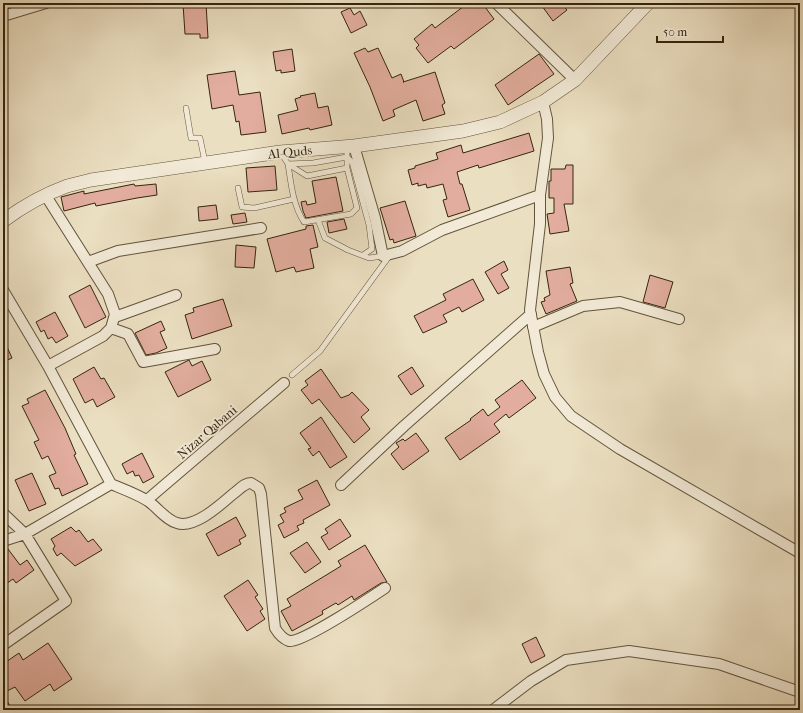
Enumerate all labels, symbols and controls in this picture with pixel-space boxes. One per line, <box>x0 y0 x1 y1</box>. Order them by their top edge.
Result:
scale bar <box>657 18 723 44</box>
text: 50 m <box>663 25 687 39</box>
street label: Al-Quds <box>266 142 313 162</box>
street label: Nizar Qabani <box>174 402 240 462</box>

